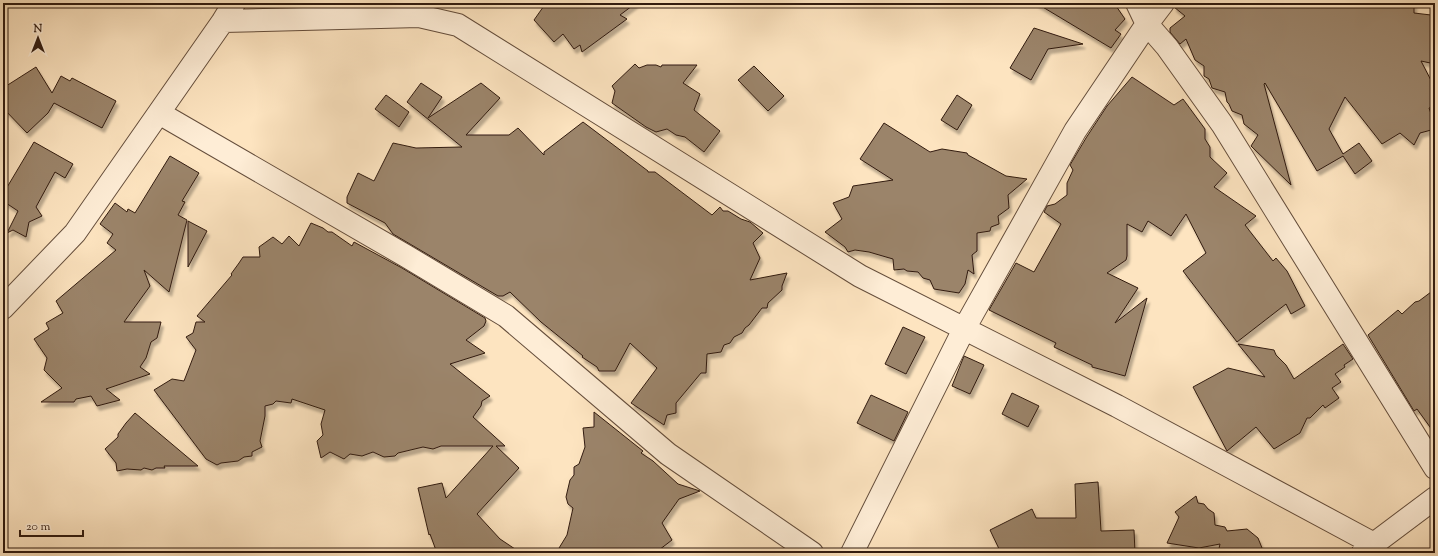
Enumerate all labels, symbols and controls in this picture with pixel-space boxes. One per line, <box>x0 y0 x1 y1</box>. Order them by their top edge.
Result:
north arrow <box>18 18 58 58</box>
text: N <box>33 21 43 37</box>
scale bar <box>20 512 83 538</box>
text: 20 m <box>26 518 51 536</box>

